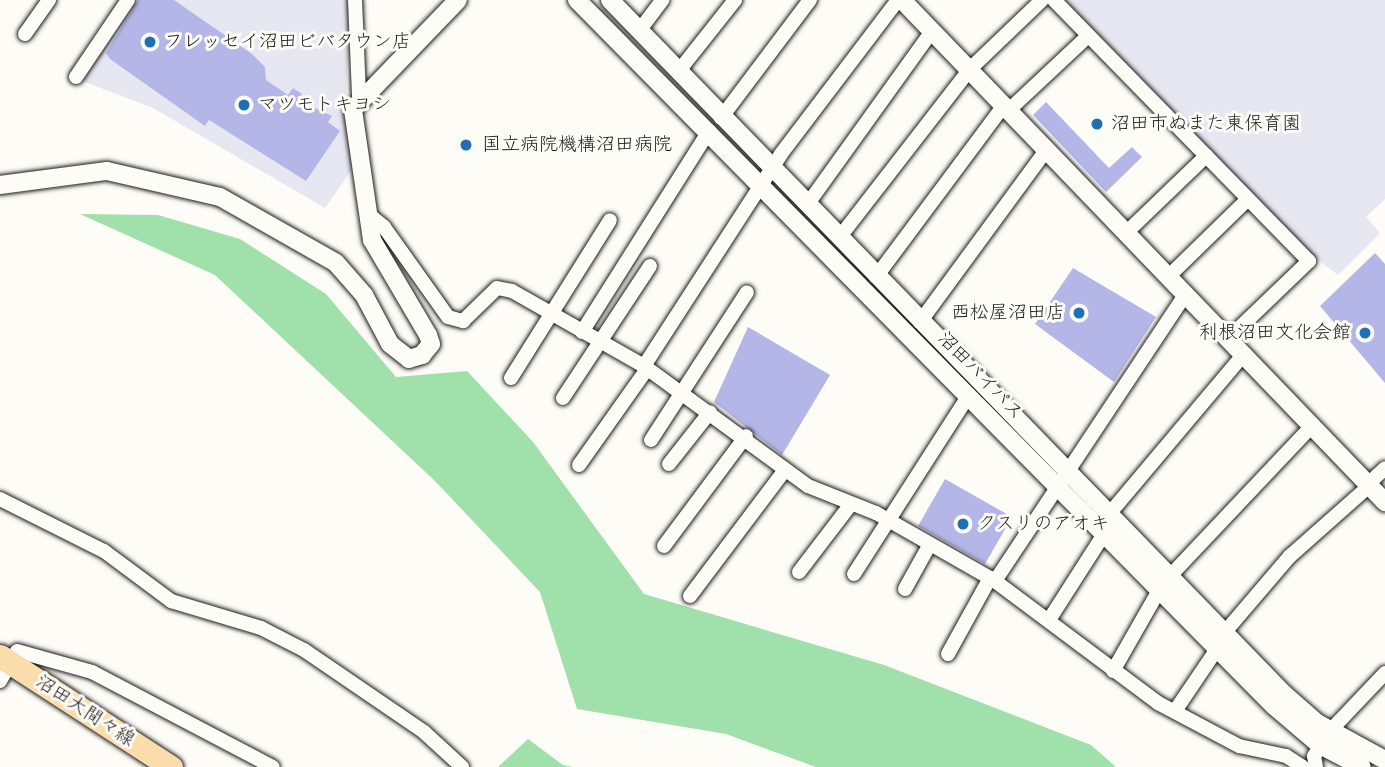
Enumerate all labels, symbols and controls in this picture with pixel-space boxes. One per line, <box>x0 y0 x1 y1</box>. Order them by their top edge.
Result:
place label: フレッセイ沼田ビバタウン店 <box>164 31 411 53</box>
marker: フレッセイ沼田ビバタウン店 <box>142 34 158 50</box>
place label: マツモトキヨシ <box>258 94 391 116</box>
marker: マツモトキヨシ <box>236 97 252 113</box>
place label: 沼田市ぬまた東保育園 <box>1111 113 1301 135</box>
marker: 沼田市ぬまた東保育園 <box>1089 116 1105 132</box>
place label: 国立病院機構沼田病院 <box>482 134 672 156</box>
marker: 国立病院機構沼田病院 <box>456 135 476 155</box>
place label: 西松屋沼田店 <box>951 302 1065 324</box>
marker: 西松屋沼田店 <box>1071 305 1087 321</box>
place label: 利根沼田文化会館 <box>1199 322 1351 344</box>
marker: 利根沼田文化会館 <box>1357 325 1373 341</box>
street label: 沼田バイパス <box>932 327 1028 425</box>
place label: クスリのアオキ <box>977 513 1110 535</box>
marker: クスリのアオキ <box>955 516 971 532</box>
street label: 沼田大間々線 <box>31 670 139 752</box>

